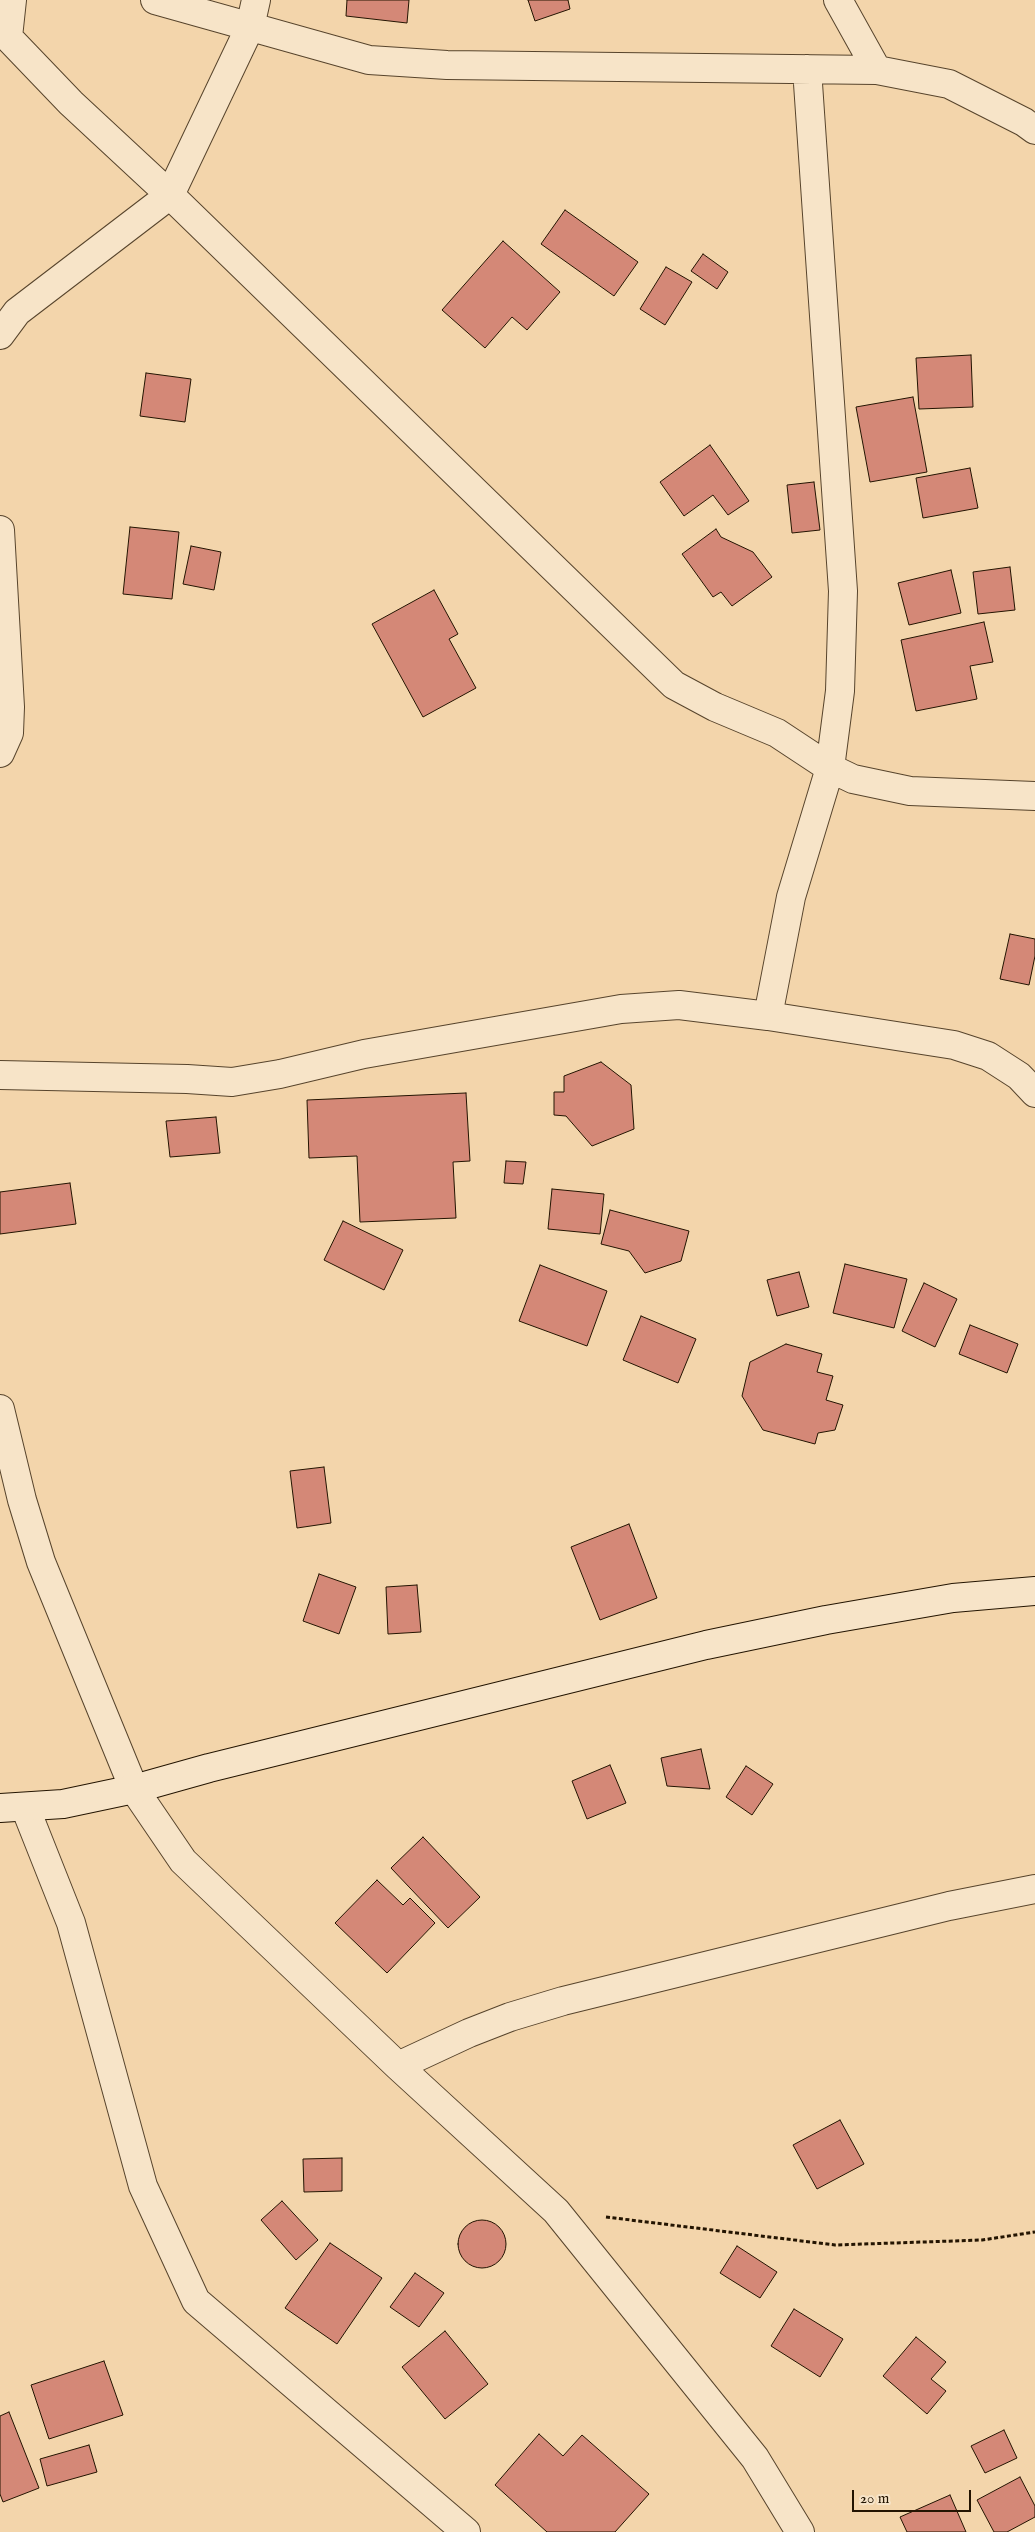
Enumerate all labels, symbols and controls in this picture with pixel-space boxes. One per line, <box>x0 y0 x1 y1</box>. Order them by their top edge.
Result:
scale bar <box>855 2480 974 2512</box>
text: 20 m <box>860 2489 889 2508</box>

